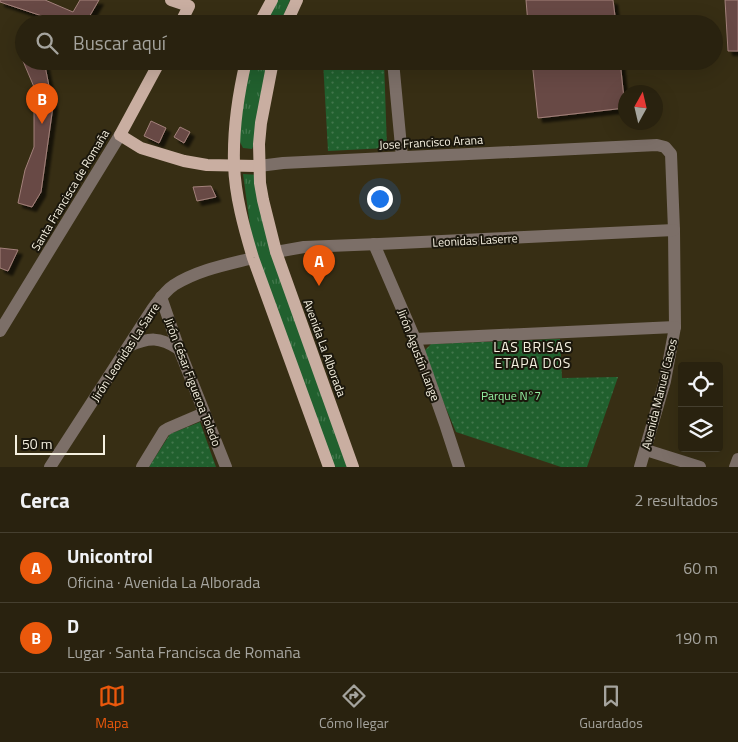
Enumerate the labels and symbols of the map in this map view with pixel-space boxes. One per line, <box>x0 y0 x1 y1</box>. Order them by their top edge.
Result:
pin: B <box>26 83 58 124</box>
north arrow <box>618 85 663 130</box>
street label: Santa Francisca de Romaña <box>26 126 114 254</box>
street label: Jose Francisco Arana <box>379 130 483 154</box>
your location <box>367 186 393 212</box>
street label: Leonidas Laserre <box>432 228 518 252</box>
pin: A <box>303 245 335 286</box>
street label: Avenida La Alborada <box>299 297 351 399</box>
street label: Jirón Leonidas La Sarre <box>86 299 164 405</box>
street label: Jirón Agustín Lange <box>393 306 445 404</box>
street label: Jirón César Figueroa Toledo <box>160 315 226 449</box>
district label: LAS BRISAS ETAPA DOS <box>493 336 573 373</box>
street label: Avenida Manuel Casos <box>636 336 682 451</box>
park label: Parque N°7 <box>481 386 541 405</box>
scale bar <box>15 432 105 455</box>

